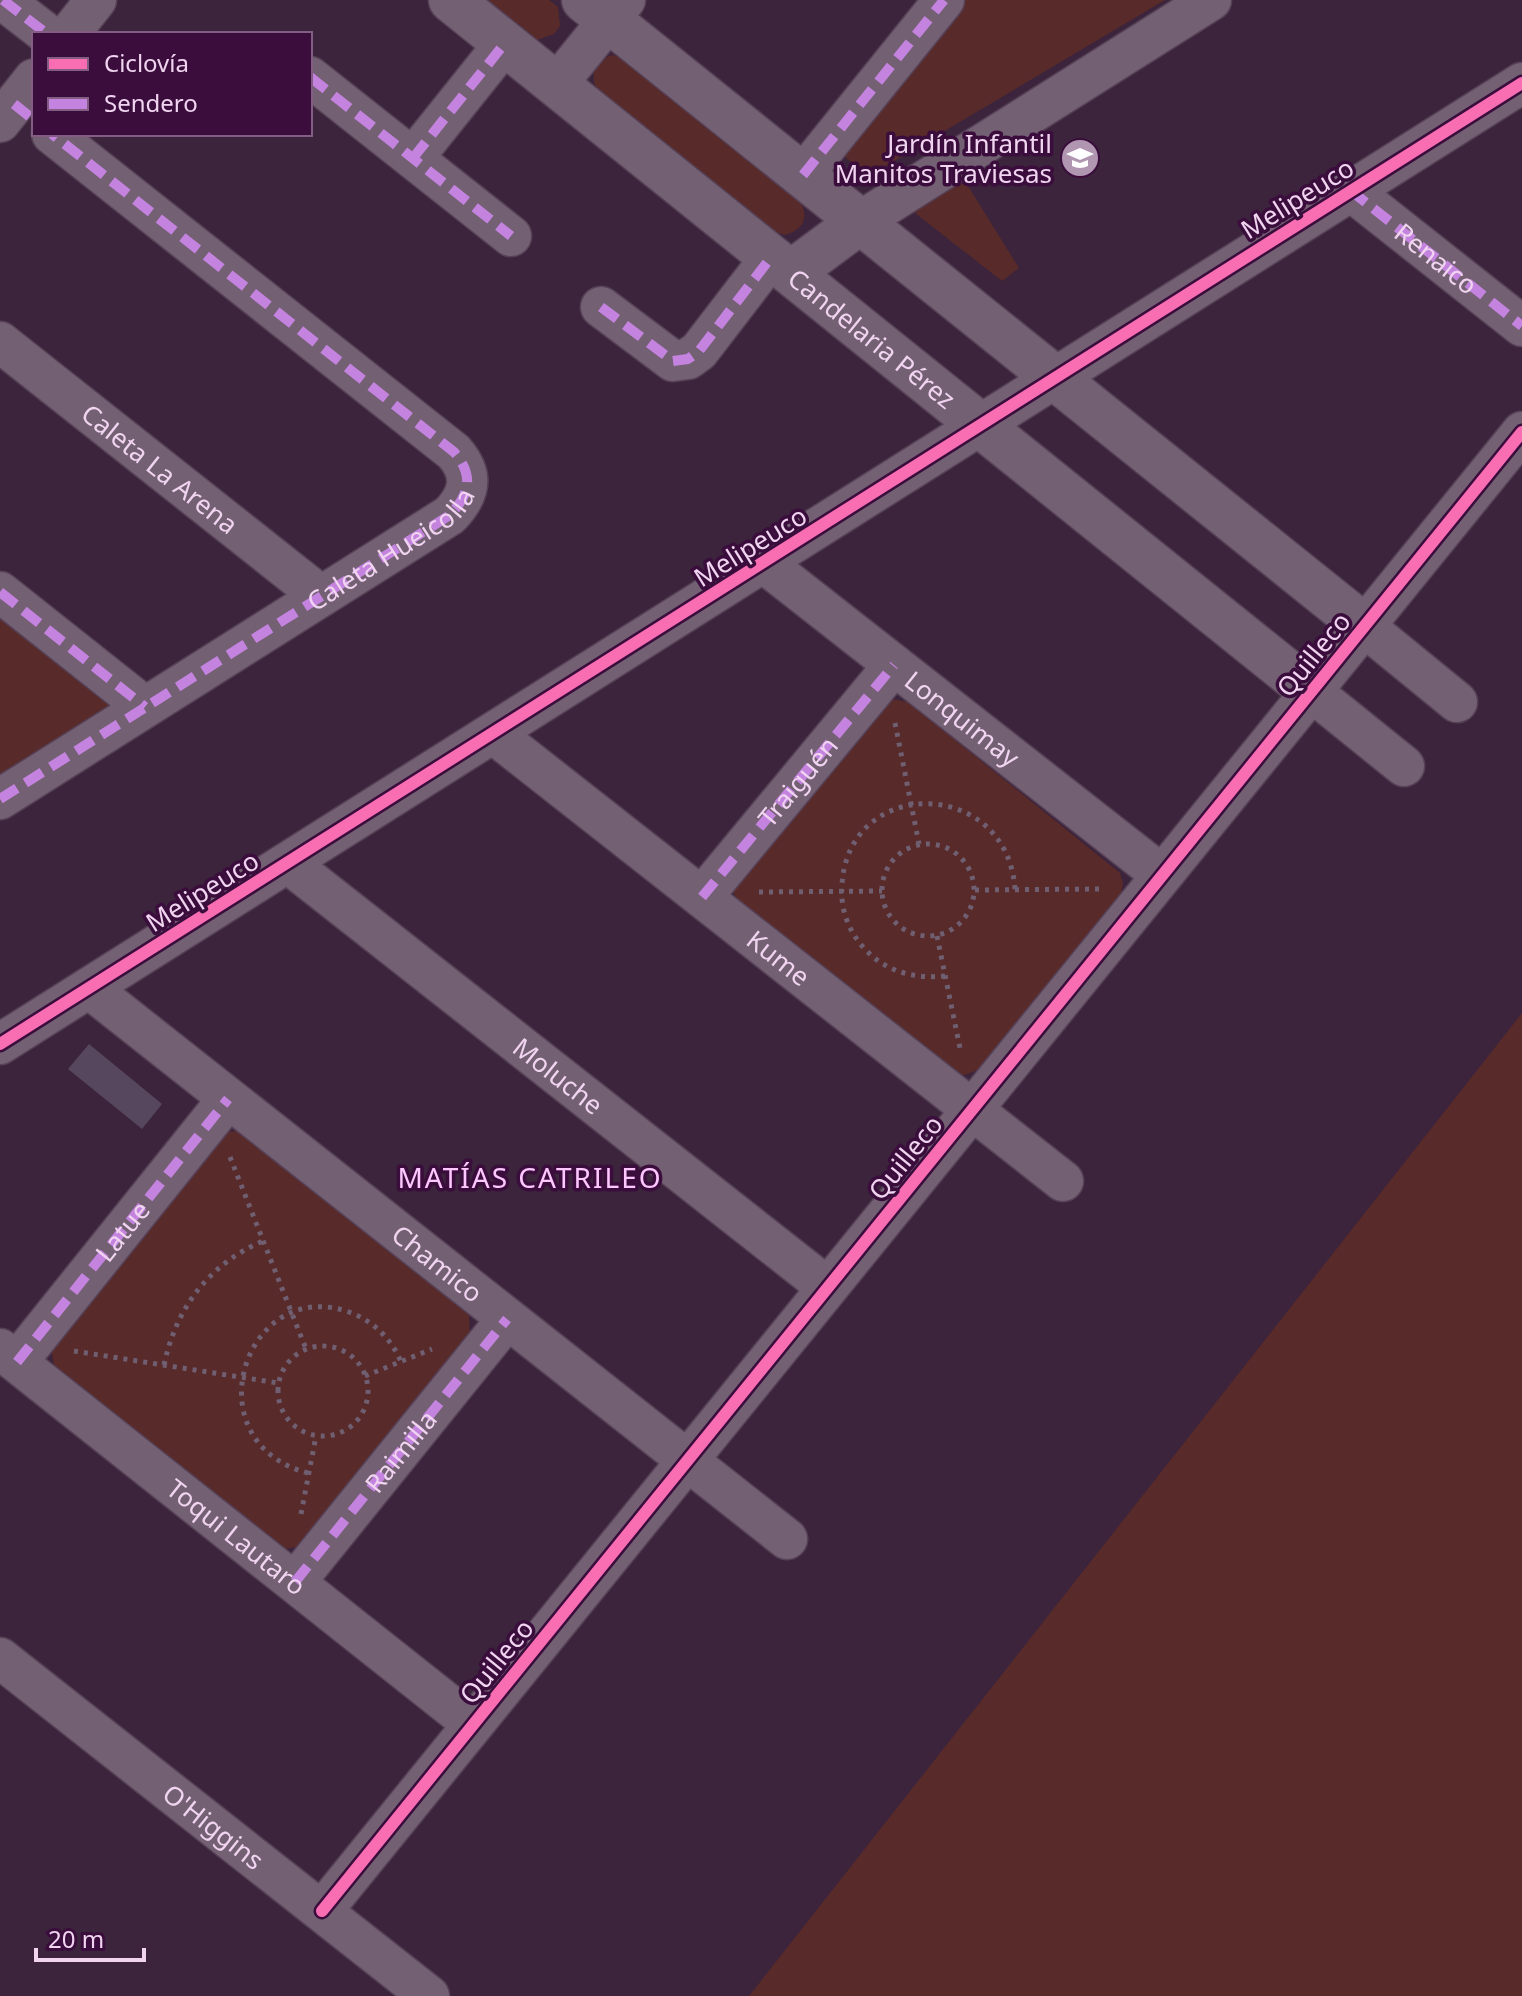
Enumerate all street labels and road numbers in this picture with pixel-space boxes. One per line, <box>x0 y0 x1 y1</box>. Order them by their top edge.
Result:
street label: Melipeuco <box>1234 149 1360 247</box>
street label: Renaico <box>1387 214 1485 302</box>
street label: Candelaria Pérez <box>781 260 963 417</box>
street label: Caleta La Arena <box>74 395 246 542</box>
street label: Caleta Hueicolla <box>300 482 483 619</box>
street label: Melipeuco <box>687 497 813 595</box>
street label: Quilleco <box>1268 604 1358 704</box>
street label: Lonquimay <box>898 662 1028 775</box>
street label: Traiguén <box>749 729 846 834</box>
street label: Melipeuco <box>139 842 265 940</box>
street label: Kume <box>740 921 818 994</box>
street label: Moluche <box>506 1029 611 1122</box>
street label: Quilleco <box>860 1107 950 1207</box>
street label: Latue <box>87 1193 158 1269</box>
street label: Chamico <box>385 1216 490 1310</box>
street label: Raimilla <box>356 1402 445 1500</box>
street label: Toqui Lautaro <box>160 1470 314 1603</box>
street label: Quilleco <box>451 1611 541 1711</box>
street label: O'Higgins <box>156 1775 272 1877</box>

